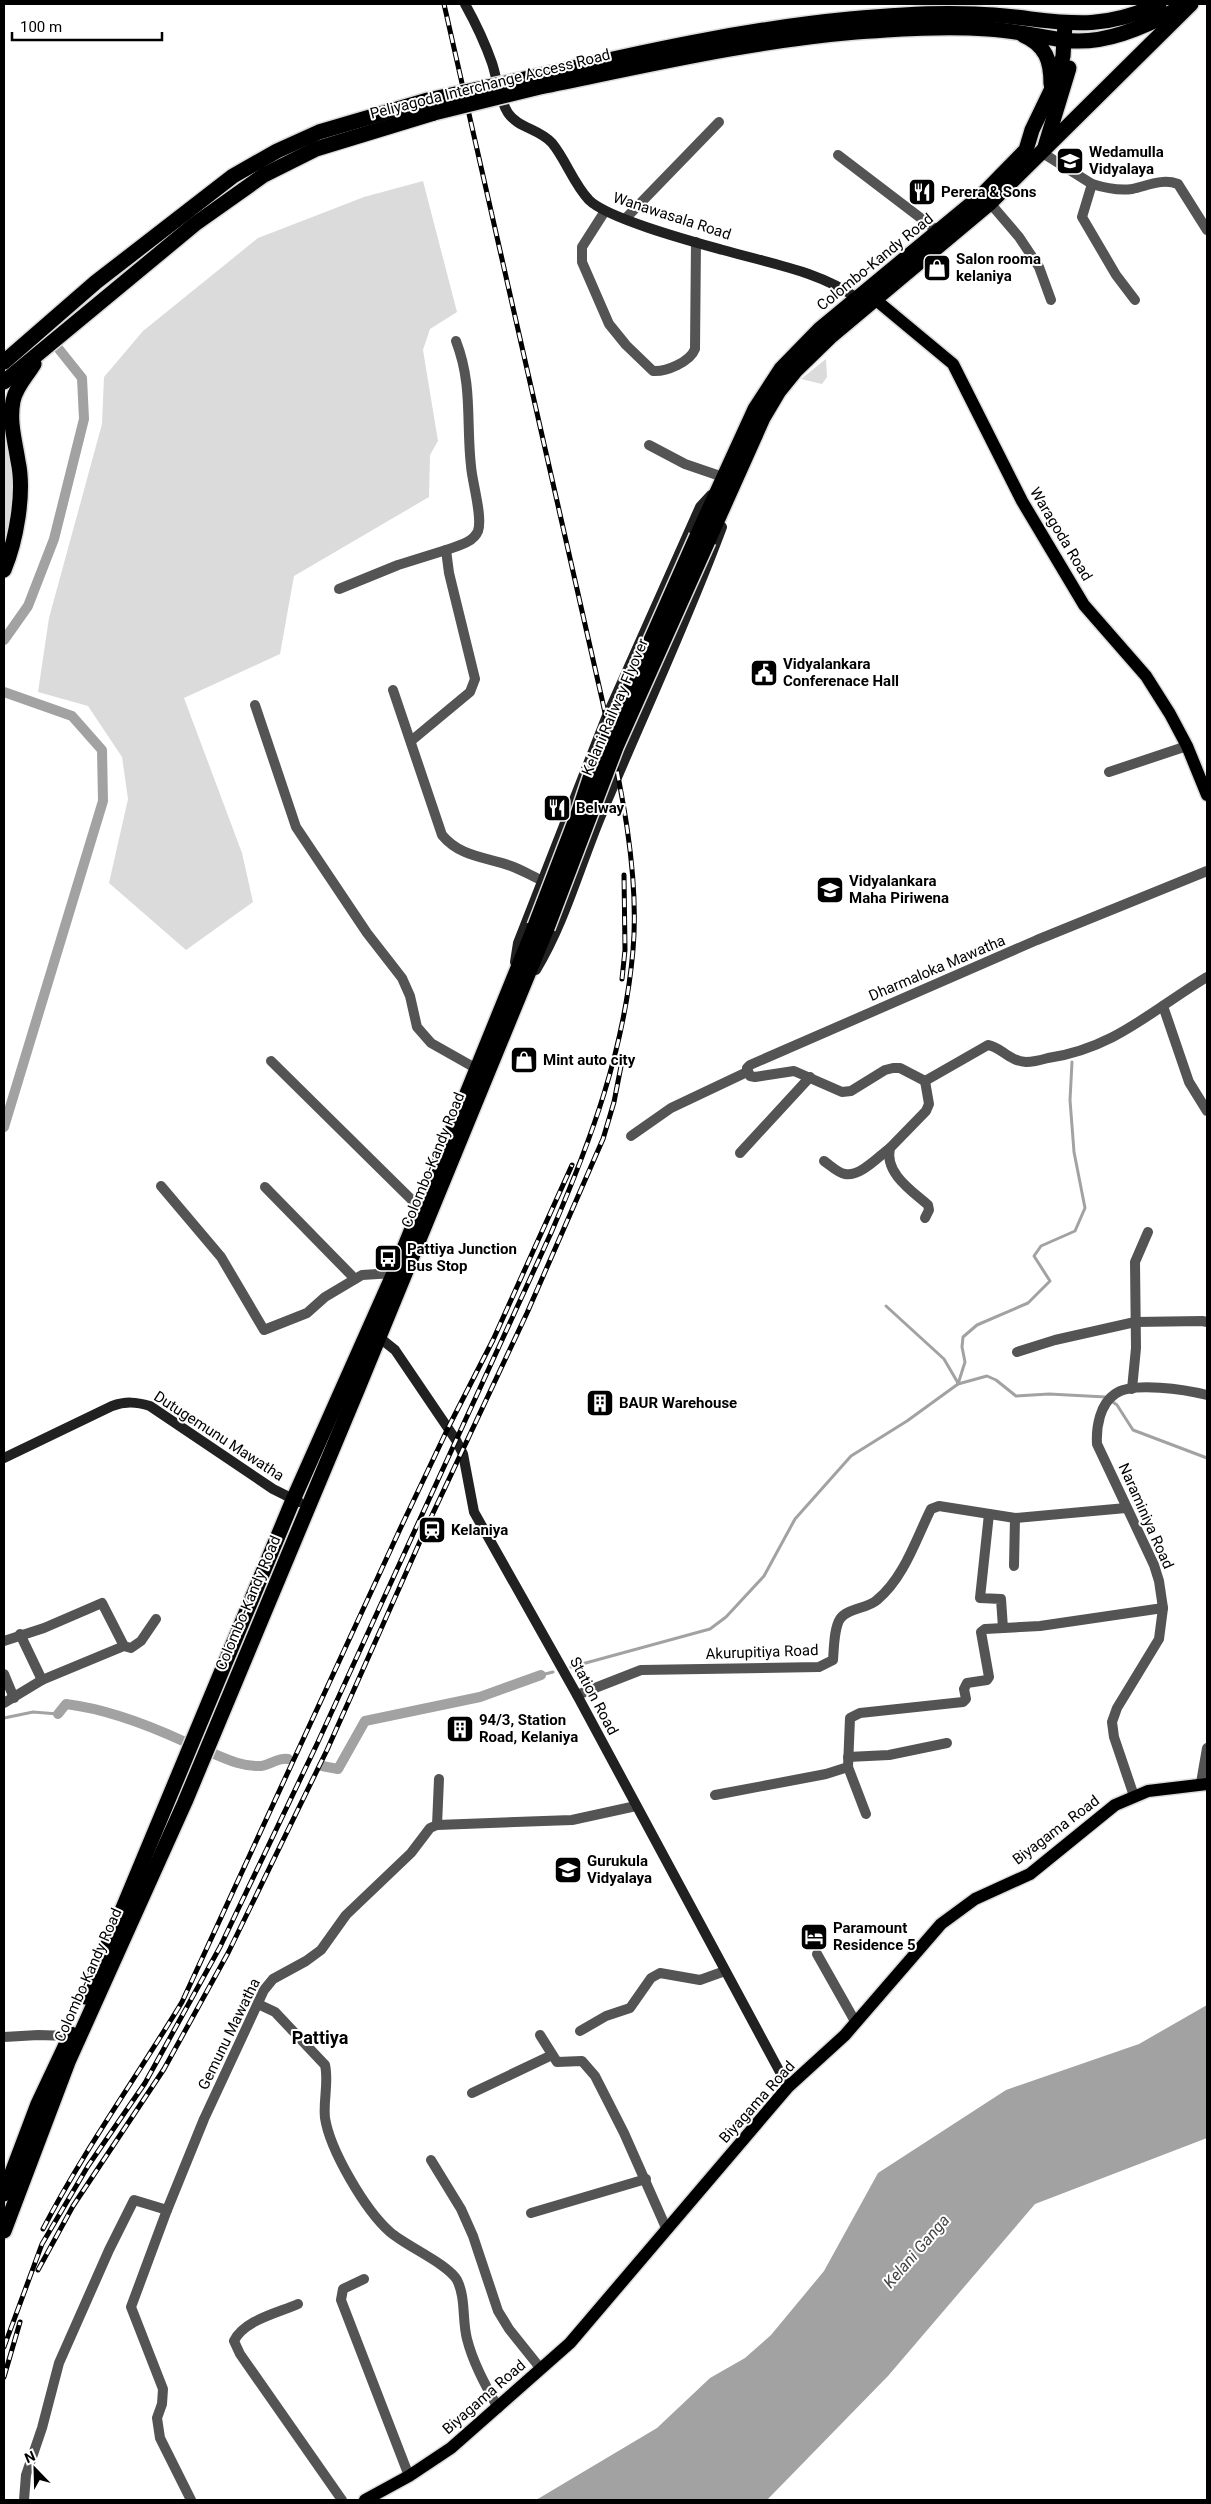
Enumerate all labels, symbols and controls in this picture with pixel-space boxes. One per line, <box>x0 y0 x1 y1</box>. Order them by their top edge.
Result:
scale bar <box>12 10 162 42</box>
text: 100 m <box>20 18 62 36</box>
street label: Peliyagoda Interchange Access Road <box>368 45 612 123</box>
place label: Wedamulla Vidyalaya <box>1089 143 1164 178</box>
school or university icon: Wedamulla Vidyalaya <box>1055 146 1085 176</box>
restaurant icon: Perera & Sons <box>907 177 937 207</box>
place label: Perera & Sons <box>941 183 1037 201</box>
street label: Wanawasala Road <box>611 188 733 244</box>
street label: Colombo-Kandy Road <box>813 210 937 314</box>
place label: Salon rooma kelaniya <box>956 250 1041 285</box>
shop icon: Salon rooma kelaniya <box>922 253 952 283</box>
street label: Waragoda Road <box>1026 484 1096 584</box>
street label: Kelani Railway Flyover <box>578 636 652 778</box>
place label: Vidyalankara Conferenace Hall <box>783 655 899 690</box>
public building icon: Vidyalankara Conferenace Hall <box>749 658 779 688</box>
restaurant icon: Belway <box>542 793 572 823</box>
place label: Belway <box>576 799 625 817</box>
place label: Vidyalankara Maha Piriwena <box>849 872 949 907</box>
school or university icon: Vidyalankara Maha Piriwena <box>815 875 845 905</box>
street label: Dharmaloka Mawatha <box>866 931 1008 1005</box>
shop icon: Mint auto city <box>509 1045 539 1075</box>
place label: Mint auto city <box>543 1051 636 1069</box>
street label: Colombo-Kandy Road <box>398 1090 468 1230</box>
place label: Pattiya Junction Bus Stop <box>407 1240 517 1275</box>
bus stop icon: Pattiya Junction Bus Stop <box>373 1243 403 1273</box>
street label: Dutugemunu Mawatha <box>151 1387 287 1485</box>
building icon: BAUR Warehouse <box>585 1388 615 1418</box>
place label: BAUR Warehouse <box>619 1394 737 1412</box>
street label: Naraminiya Road <box>1115 1460 1177 1572</box>
station icon: Kelaniya <box>417 1515 447 1545</box>
place label: Kelaniya <box>451 1521 508 1539</box>
street label: Colombo-Kandy Road <box>212 1533 284 1673</box>
street label: Akurupitiya Road <box>705 1641 819 1663</box>
street label: Station Road <box>566 1654 622 1738</box>
place label: 94/3, Station Road, Kelaniya <box>479 1711 578 1746</box>
building icon: 94/3, Station Road, Kelaniya <box>445 1714 475 1744</box>
street label: Biyagama Road <box>1009 1791 1103 1869</box>
place label: Gurukula Vidyalaya <box>587 1852 652 1887</box>
school or university icon: Gurukula Vidyalaya <box>553 1855 583 1885</box>
street label: Colombo-Kandy Road <box>50 1905 126 2045</box>
place label: Paramount Residence 5 <box>833 1919 916 1954</box>
hotel icon: Paramount Residence 5 <box>799 1922 829 1952</box>
street label: Gemunu Mawatha <box>194 1975 264 2093</box>
district label: Pattiya <box>292 2027 349 2048</box>
street label: Biyagama Road <box>715 2057 799 2147</box>
water label: Kelani Ganga <box>879 2211 953 2292</box>
street label: Biyagama Road <box>439 2356 529 2438</box>
north arrow <box>10 2444 60 2494</box>
text: N <box>22 2448 38 2466</box>

